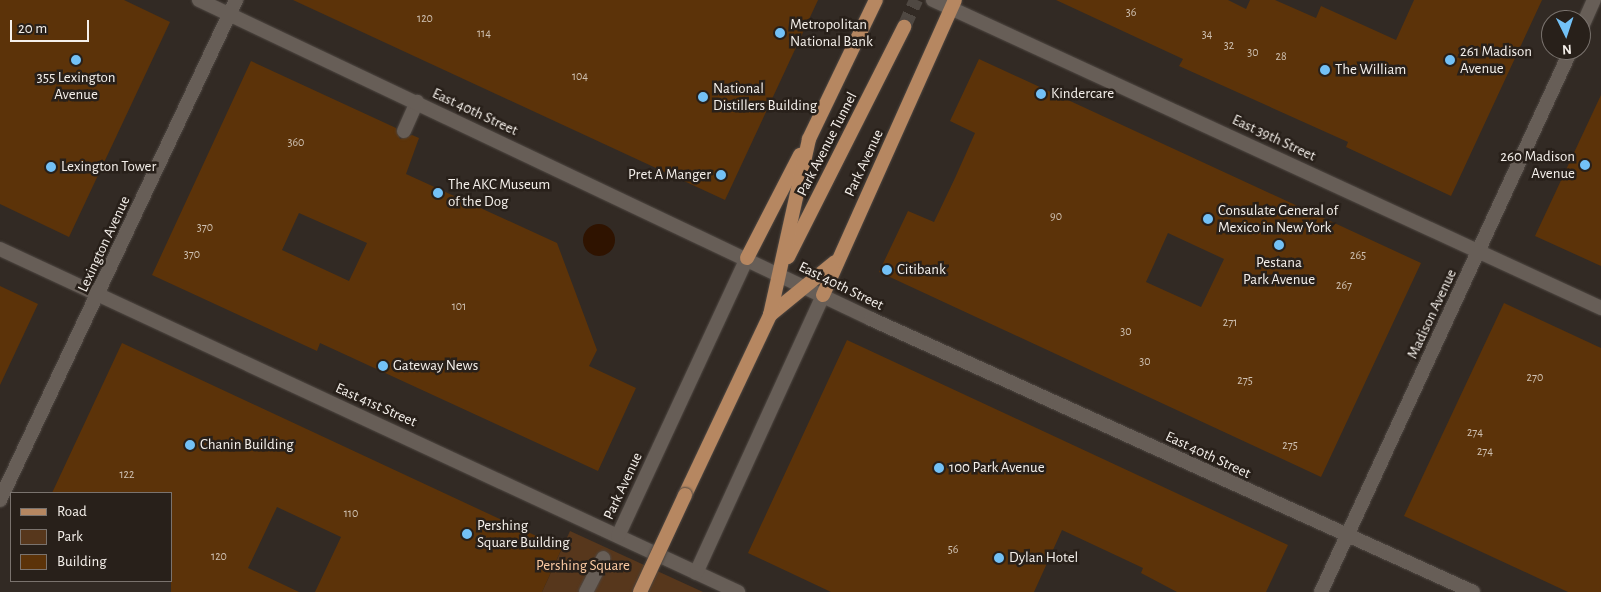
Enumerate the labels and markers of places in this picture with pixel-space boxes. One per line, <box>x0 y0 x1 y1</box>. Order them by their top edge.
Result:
place label: Metropolitan National Bank <box>790 15 873 50</box>
marker: Metropolitan National Bank <box>774 27 786 39</box>
place label: 261 Madison Avenue <box>1460 42 1532 77</box>
marker: 355 Lexington Avenue <box>70 54 82 66</box>
marker: 261 Madison Avenue <box>1444 54 1456 66</box>
place label: The William <box>1335 61 1406 79</box>
marker: The William <box>1319 64 1331 76</box>
place label: 355 Lexington Avenue <box>37 68 115 103</box>
place label: National Distillers Building <box>713 79 817 114</box>
place label: Kindercare <box>1051 85 1114 103</box>
marker: Kindercare <box>1035 88 1047 100</box>
marker: National Distillers Building <box>697 91 709 103</box>
place label: 260 Madison Avenue <box>1500 147 1575 182</box>
place label: Lexington Tower <box>61 158 156 176</box>
marker: 260 Madison Avenue <box>1579 159 1591 171</box>
marker: Lexington Tower <box>45 161 57 173</box>
place label: Pret A Manger <box>628 166 711 184</box>
marker: Pret A Manger <box>715 169 727 181</box>
place label: The AKC Museum of the Dog <box>448 175 550 210</box>
marker: The AKC Museum of the Dog <box>432 187 444 199</box>
place label: Consulate General of Mexico in New York <box>1218 201 1338 236</box>
marker: Consulate General of Mexico in New York <box>1202 213 1214 225</box>
marker: Pestana Park Avenue <box>1273 239 1285 251</box>
place label: Pestana Park Avenue <box>1243 253 1315 288</box>
place label: Citibank <box>897 261 946 279</box>
marker: Citibank <box>881 264 893 276</box>
place label: Gateway News <box>393 357 478 375</box>
marker: Gateway News <box>377 360 389 372</box>
place label: Chanin Building <box>200 436 293 454</box>
marker: Chanin Building <box>184 439 196 451</box>
place label: 100 Park Avenue <box>949 459 1045 477</box>
marker: 100 Park Avenue <box>933 462 945 474</box>
place label: Pershing Square Building <box>477 516 570 551</box>
marker: Pershing Square Building <box>461 528 473 540</box>
place label: Dylan Hotel <box>1009 549 1078 567</box>
marker: Dylan Hotel <box>993 552 1005 564</box>

